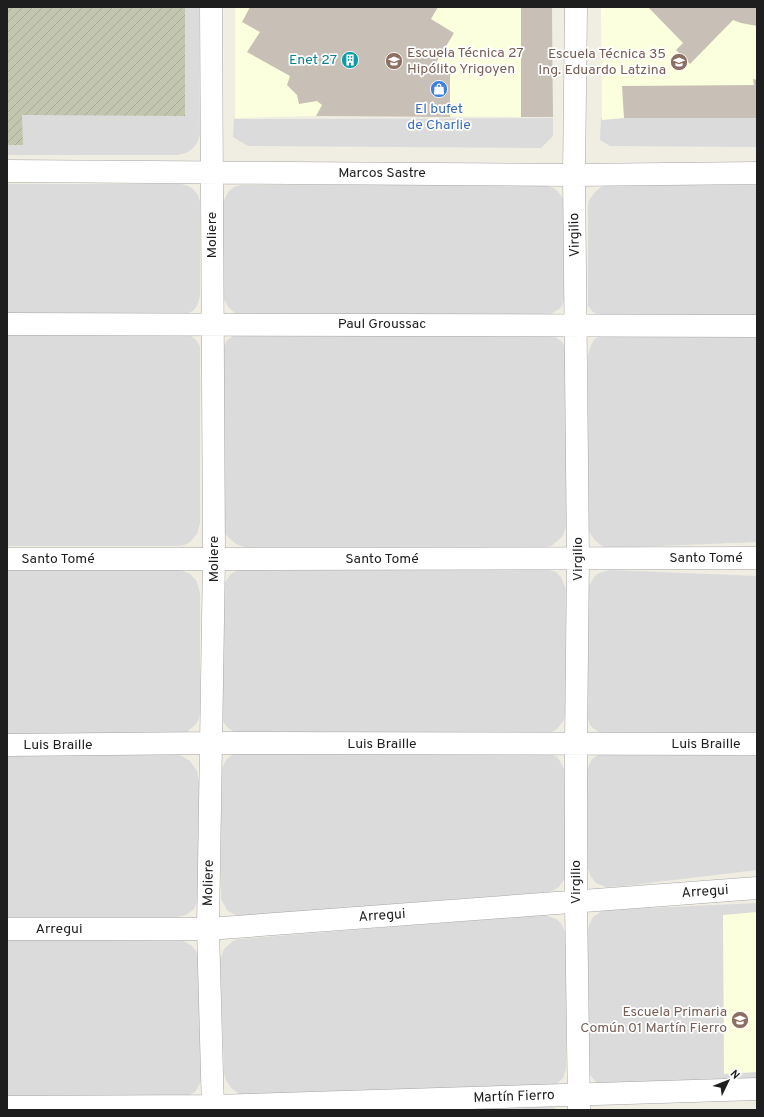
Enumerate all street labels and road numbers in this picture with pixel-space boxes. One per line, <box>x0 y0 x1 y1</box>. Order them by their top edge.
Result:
street label: Marcos Sastre <box>338 165 426 182</box>
street label: Moliere <box>204 212 221 258</box>
street label: Virgilio <box>566 213 584 257</box>
street label: Paul Groussac <box>338 316 426 333</box>
street label: Moliere <box>206 536 223 582</box>
street label: Virgilio <box>570 537 587 581</box>
street label: Santo Tomé <box>669 550 743 567</box>
street label: Santo Tomé <box>21 551 95 568</box>
street label: Santo Tomé <box>345 551 419 568</box>
street label: Luis Braille <box>347 736 417 753</box>
street label: Luis Braille <box>671 736 741 753</box>
street label: Luis Braille <box>23 737 93 754</box>
street label: Moliere <box>200 860 218 906</box>
street label: Virgilio <box>568 860 585 904</box>
street label: Arregui <box>681 882 729 902</box>
street label: Arregui <box>358 906 406 926</box>
street label: Arregui <box>35 921 83 938</box>
street label: Martín Fierro <box>473 1087 555 1107</box>

